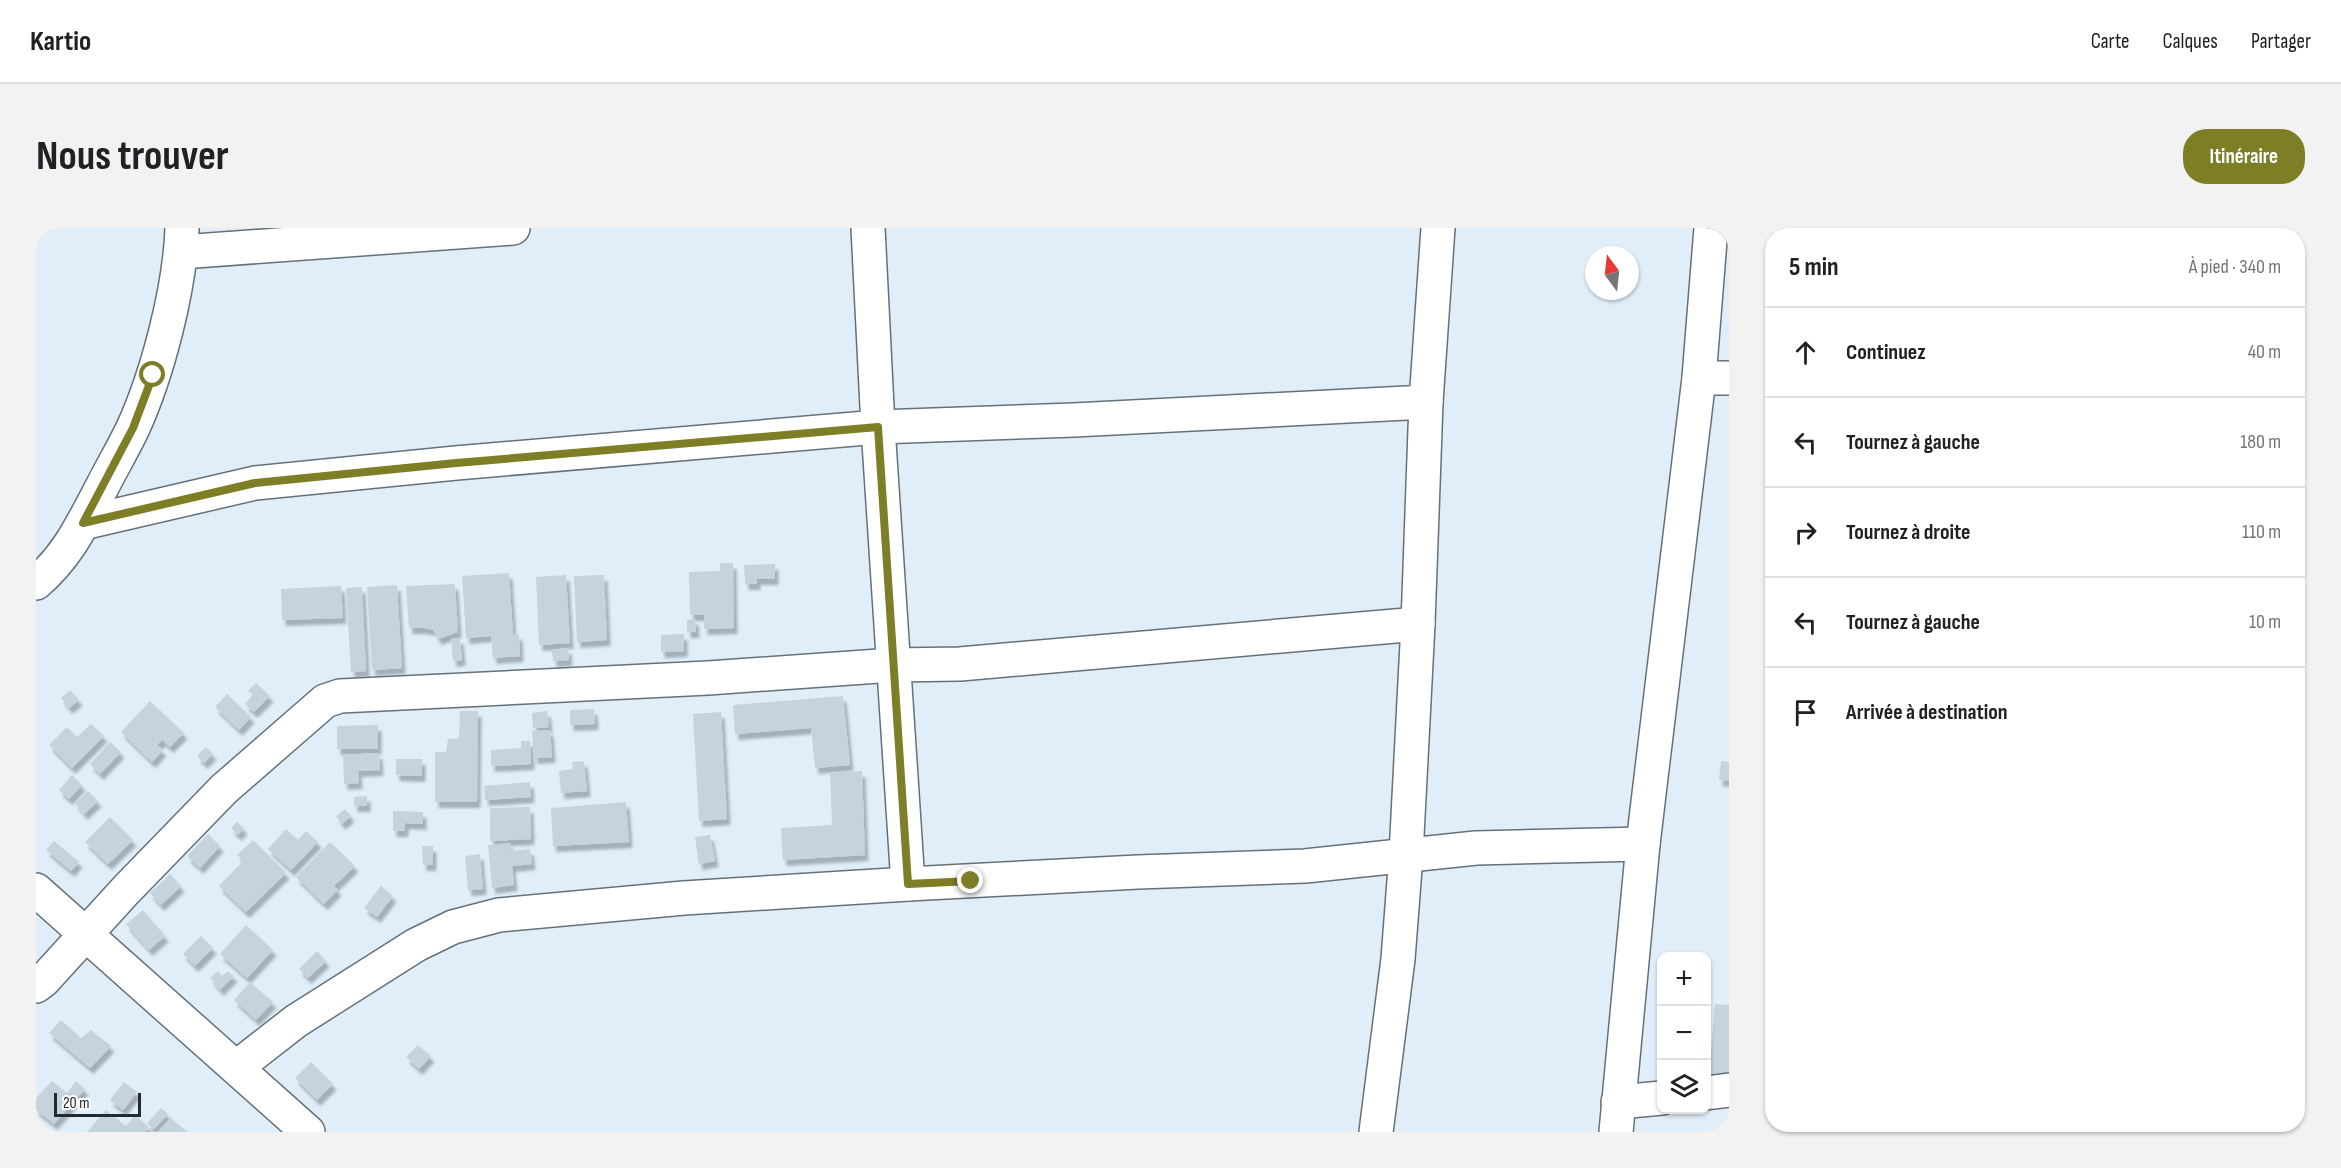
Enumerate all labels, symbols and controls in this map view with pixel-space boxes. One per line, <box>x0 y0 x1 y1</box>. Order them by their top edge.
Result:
text: Kartio <box>30 25 91 58</box>
text: Carte <box>2091 29 2130 54</box>
text: Calques <box>2163 29 2218 54</box>
text: Partager <box>2251 29 2311 54</box>
button: Itinéraire <box>2183 129 2305 184</box>
text: Nous trouver <box>36 131 229 182</box>
north arrow <box>1585 246 1639 300</box>
text: 5 min <box>1789 252 1839 283</box>
text: À pied · 340 m <box>2189 255 2281 279</box>
icon: ahead <box>1789 336 1822 369</box>
text: Continuez <box>1846 339 1926 366</box>
text: 40 m <box>2248 340 2281 364</box>
route start <box>139 361 165 387</box>
icon: left <box>1789 426 1822 459</box>
text: Tournez à gauche <box>1846 429 1980 456</box>
text: 180 m <box>2240 430 2281 454</box>
icon: right <box>1789 516 1822 549</box>
text: Tournez à droite <box>1846 519 1971 546</box>
text: 110 m <box>2242 520 2281 544</box>
icon: left <box>1789 606 1822 639</box>
text: Tournez à gauche <box>1846 609 1980 636</box>
text: 10 m <box>2249 610 2281 634</box>
icon: arrive <box>1789 696 1822 729</box>
text: Arrivée à destination <box>1846 699 2008 726</box>
route end <box>957 867 983 893</box>
map controls <box>1657 952 1711 1114</box>
button: + <box>1657 952 1711 1006</box>
button: − <box>1657 1006 1711 1060</box>
button: layers <box>1657 1060 1711 1114</box>
scale bar <box>54 1090 141 1118</box>
text: 20 m <box>63 1094 90 1113</box>

